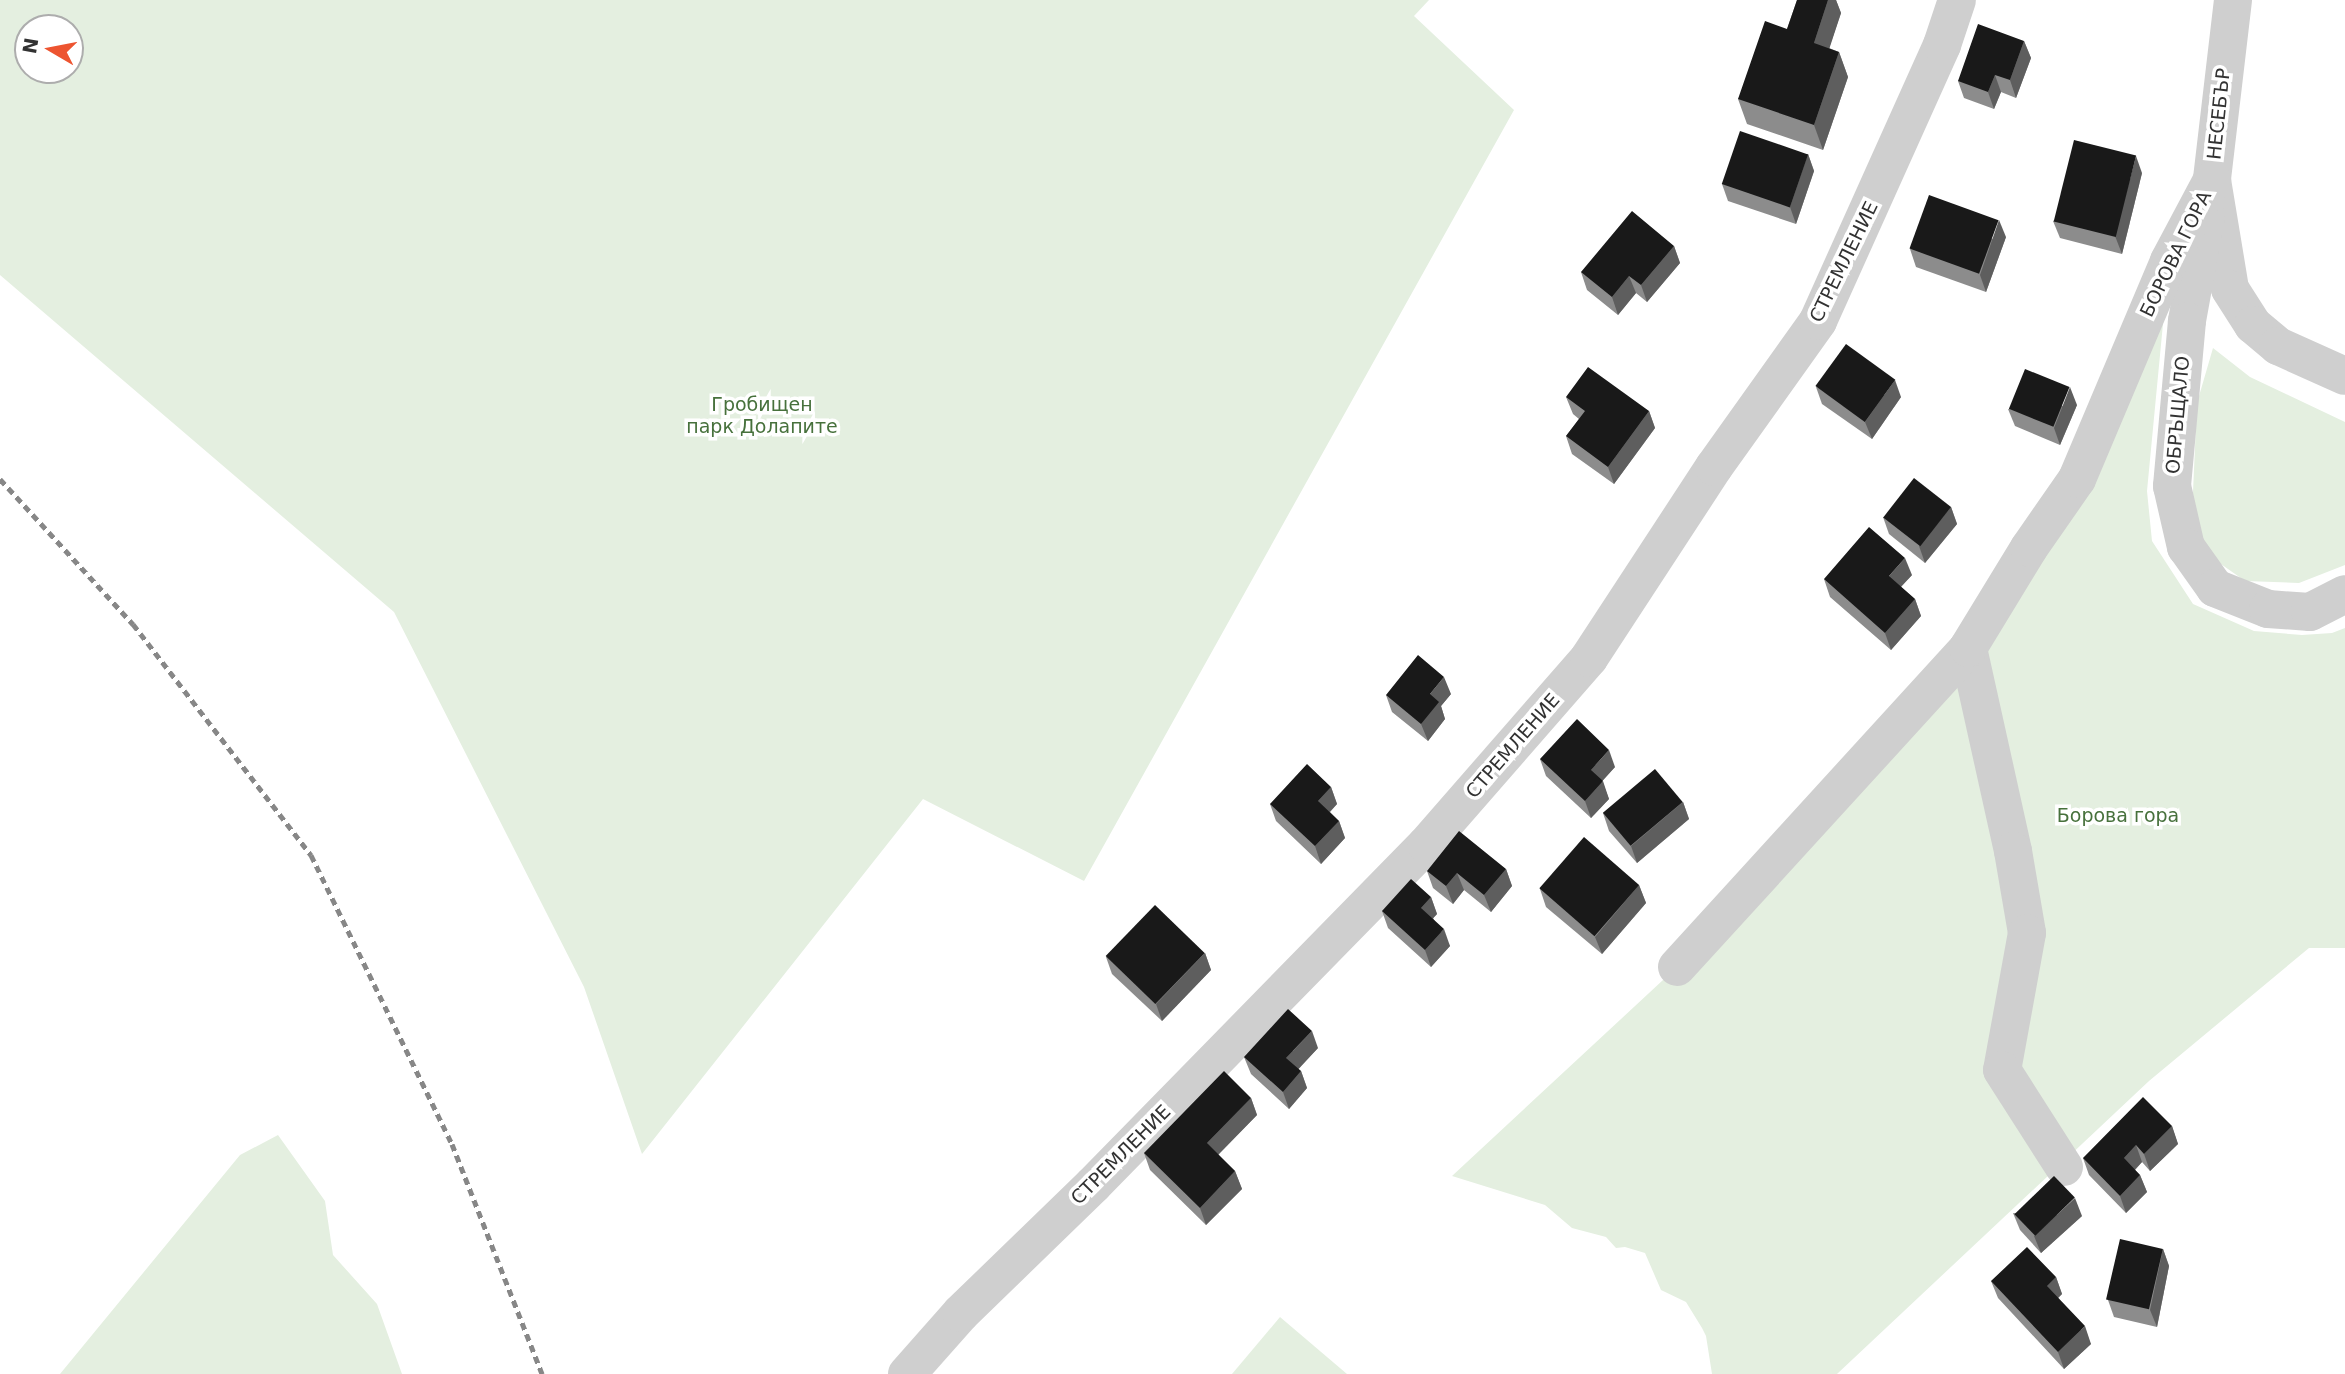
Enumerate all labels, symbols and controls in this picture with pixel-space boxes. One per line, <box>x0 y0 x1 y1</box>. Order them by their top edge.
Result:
north arrow <box>14 14 84 84</box>
text: N <box>18 36 43 55</box>
street label: НЕСЕБЪР <box>2203 67 2235 161</box>
street label: БОРОВА ГОРА <box>2136 187 2216 321</box>
street label: СТРЕМЛЕНИЕ <box>1805 198 1883 326</box>
street label: ОБРЪЩАЛО <box>2161 355 2195 475</box>
park label: Гробищен парк Долапите <box>686 394 838 438</box>
street label: СТРЕМЛЕНИЕ <box>1461 689 1565 803</box>
park label: Борова гора <box>2057 805 2179 827</box>
street label: СТРЕМЛЕНИЕ <box>1066 1100 1176 1210</box>

